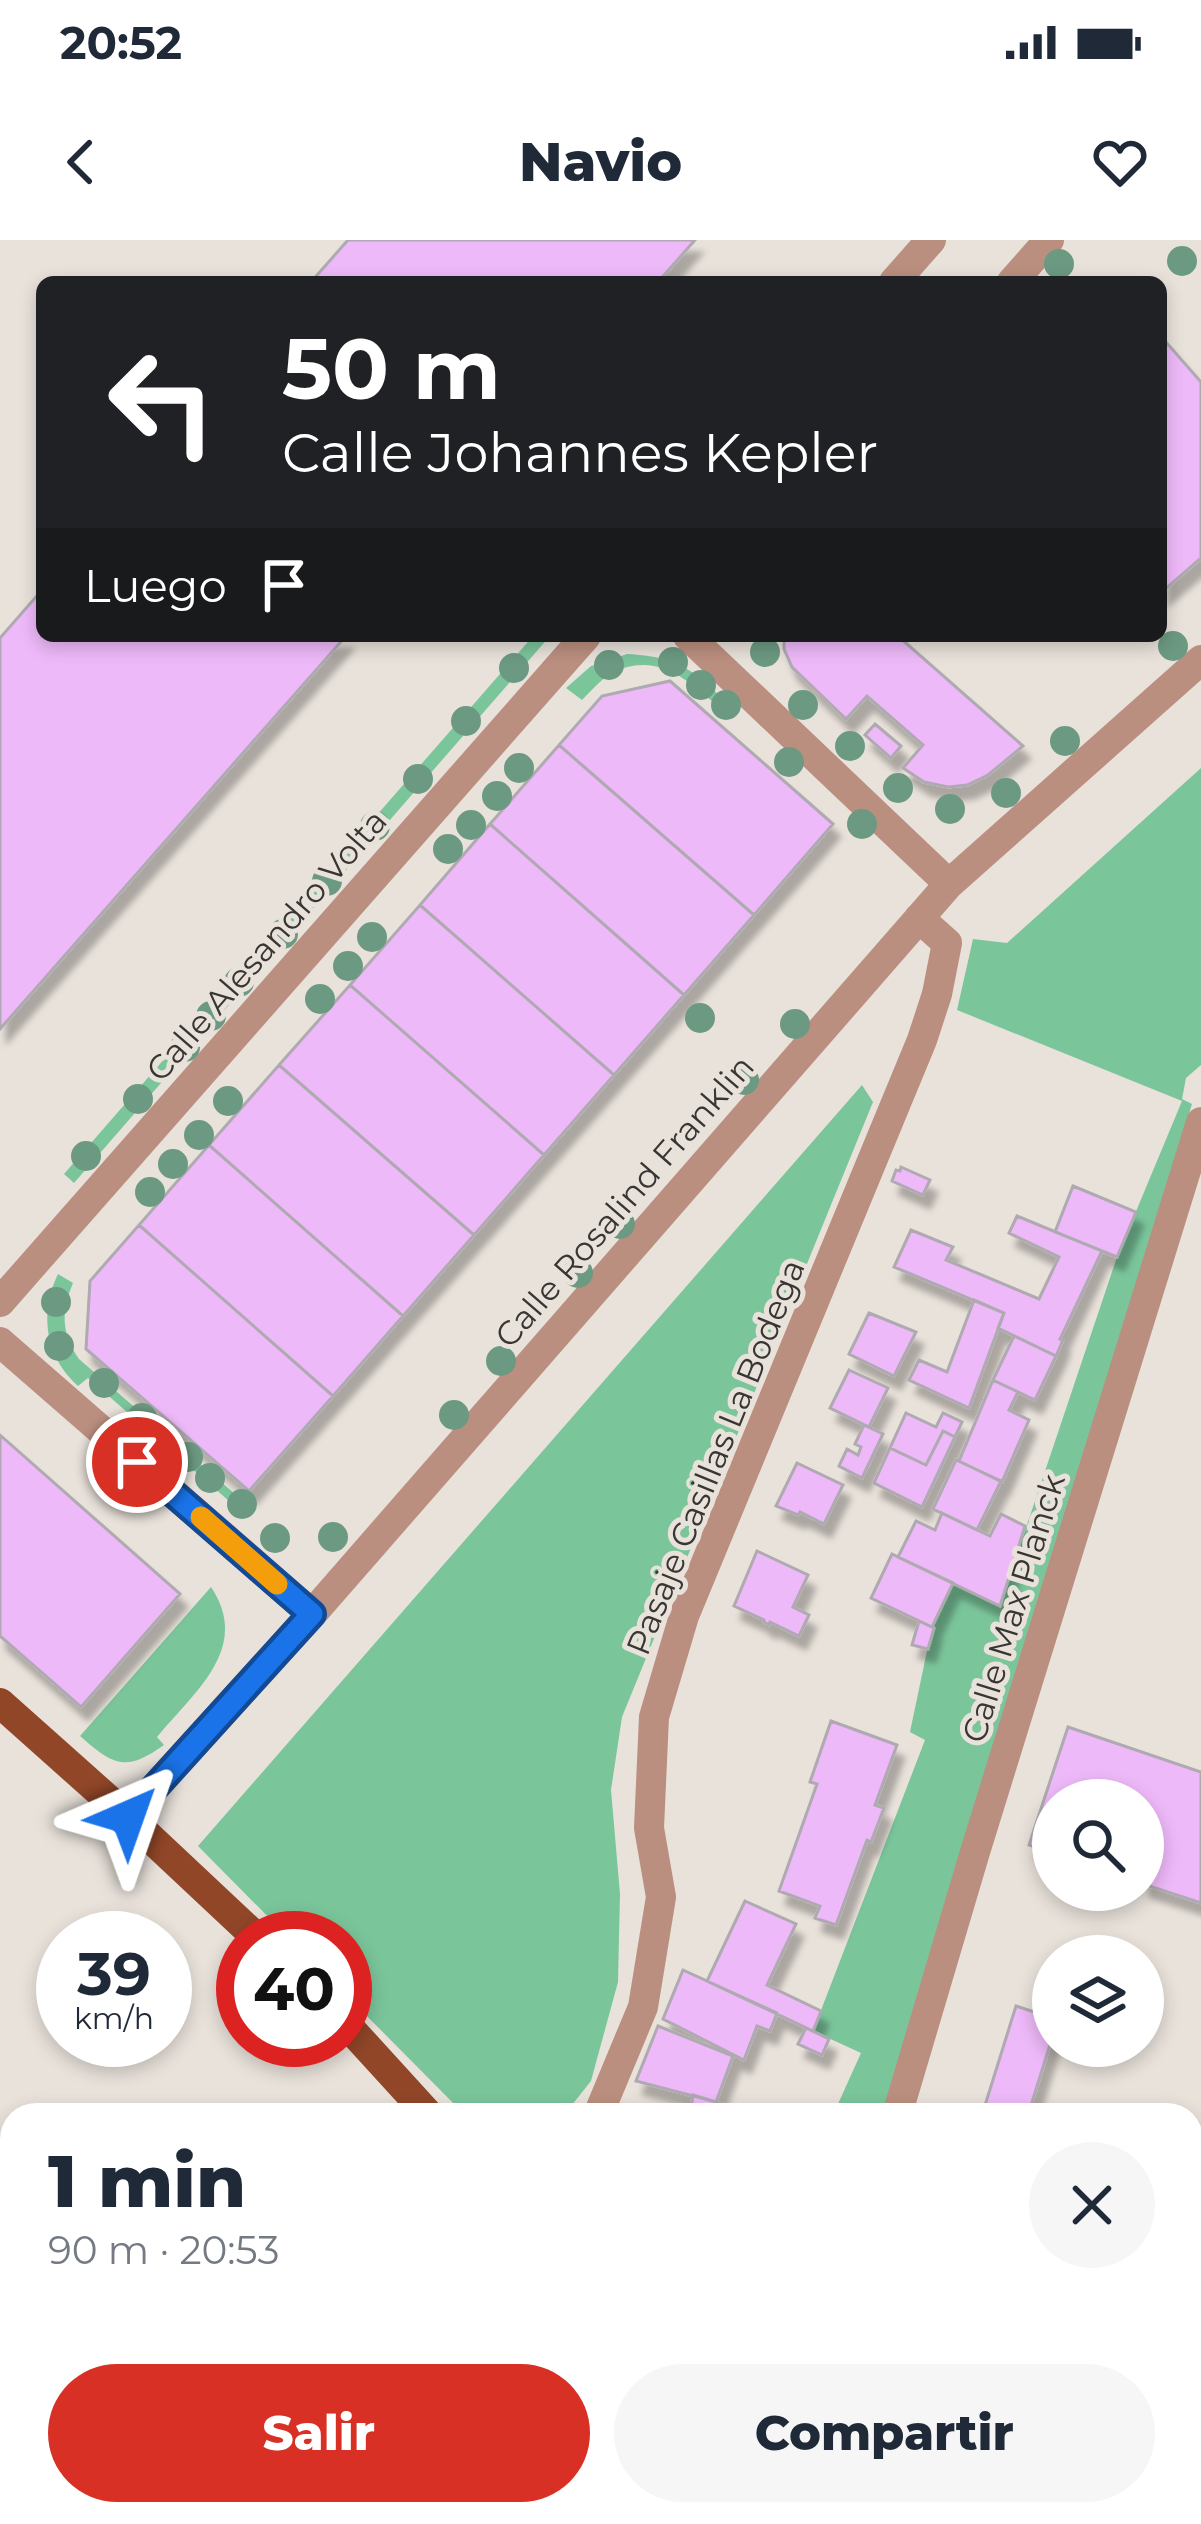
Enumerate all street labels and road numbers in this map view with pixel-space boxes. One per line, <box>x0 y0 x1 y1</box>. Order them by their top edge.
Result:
street label: Calle Alesandro Volta <box>137 801 395 1089</box>
street label: Calle Rosalind Franklin <box>486 1047 762 1355</box>
street label: Pasaje Casillas La Bodega <box>617 1253 813 1661</box>
street label: Calle Max Planck <box>953 1469 1073 1747</box>

